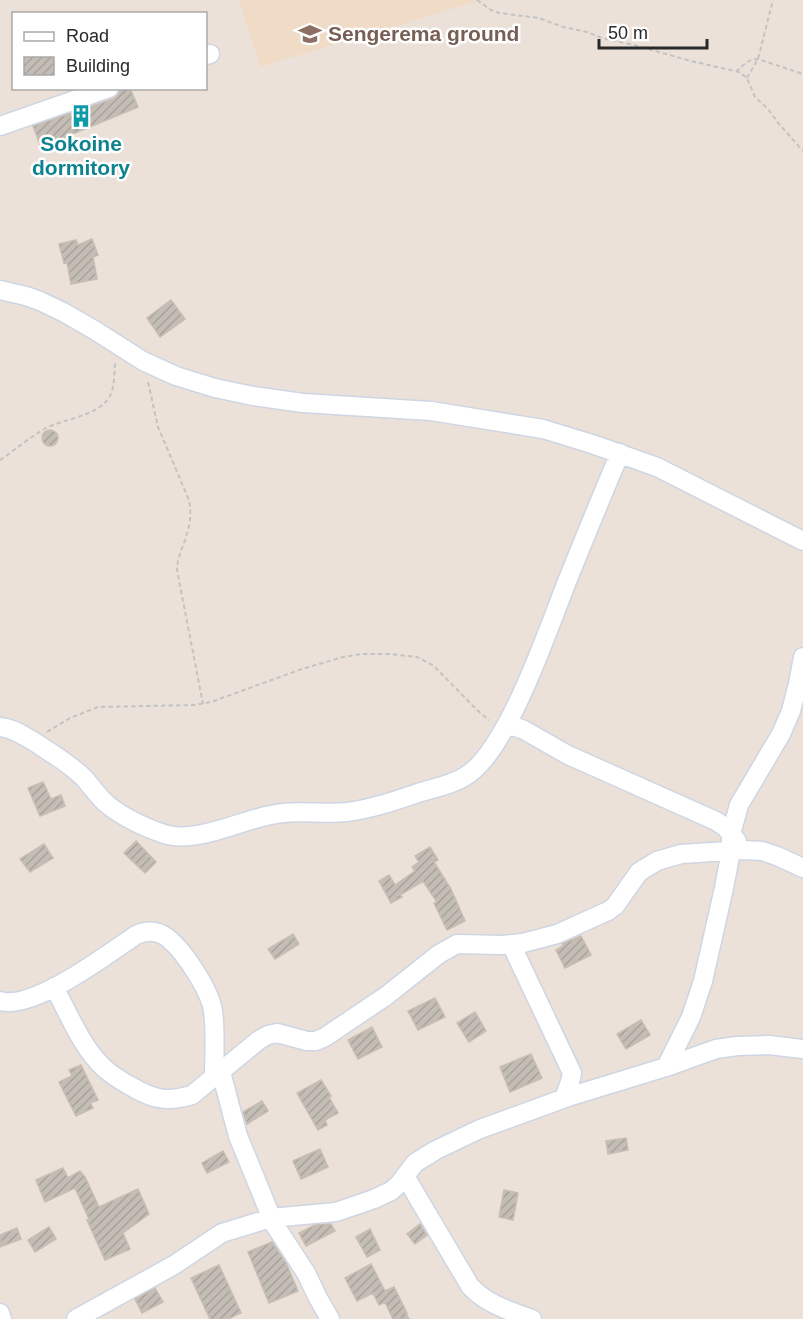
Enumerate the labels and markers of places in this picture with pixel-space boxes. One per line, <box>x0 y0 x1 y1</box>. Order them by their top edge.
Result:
school or university icon: Sengerema ground <box>297 21 323 47</box>
place label: Sengerema ground <box>328 22 519 45</box>
building icon: Sokoine dormitory <box>68 103 94 129</box>
place label: Sokoine dormitory <box>32 132 130 179</box>

